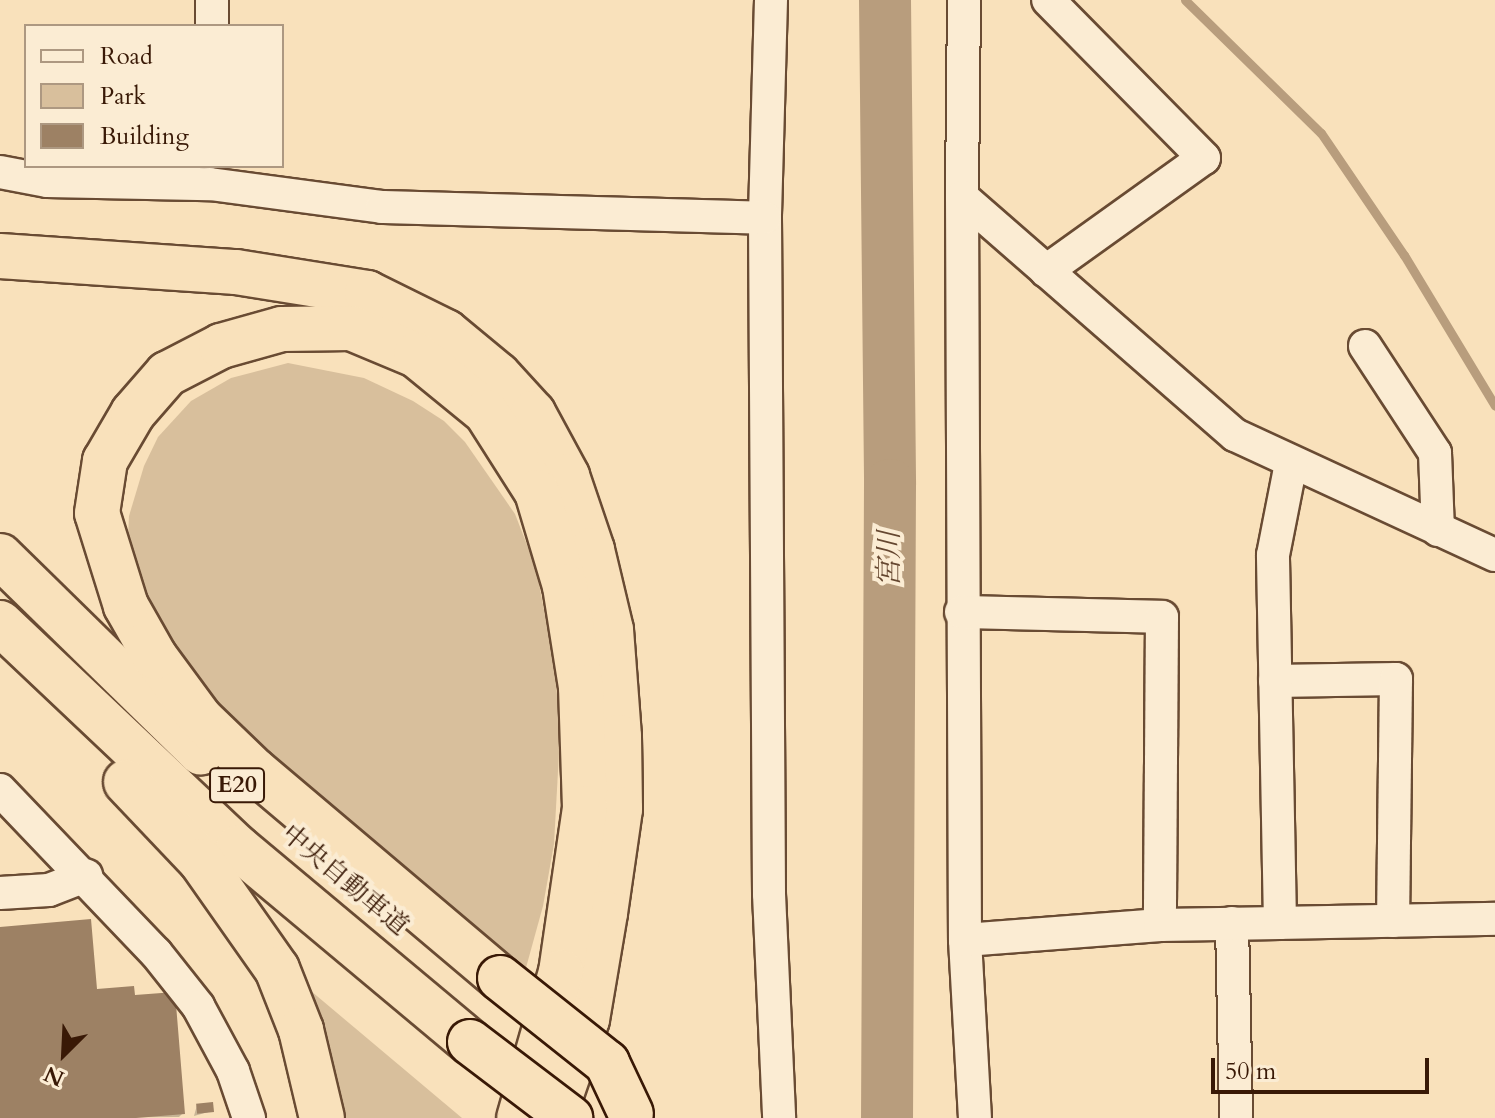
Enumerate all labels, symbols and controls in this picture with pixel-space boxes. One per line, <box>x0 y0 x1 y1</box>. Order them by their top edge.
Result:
legend <box>24 24 284 168</box>
text: Road <box>100 40 153 73</box>
text: Park <box>100 80 146 113</box>
text: Building <box>100 120 189 153</box>
water label: 宮川 <box>872 531 906 587</box>
road number: E20 <box>209 765 265 805</box>
street label: 中央自動車道 <box>275 818 415 942</box>
north arrow <box>24 1014 104 1094</box>
scale bar <box>1215 1042 1433 1092</box>
text: 50 m <box>1225 1055 1276 1088</box>
text: N <box>39 1058 69 1094</box>

